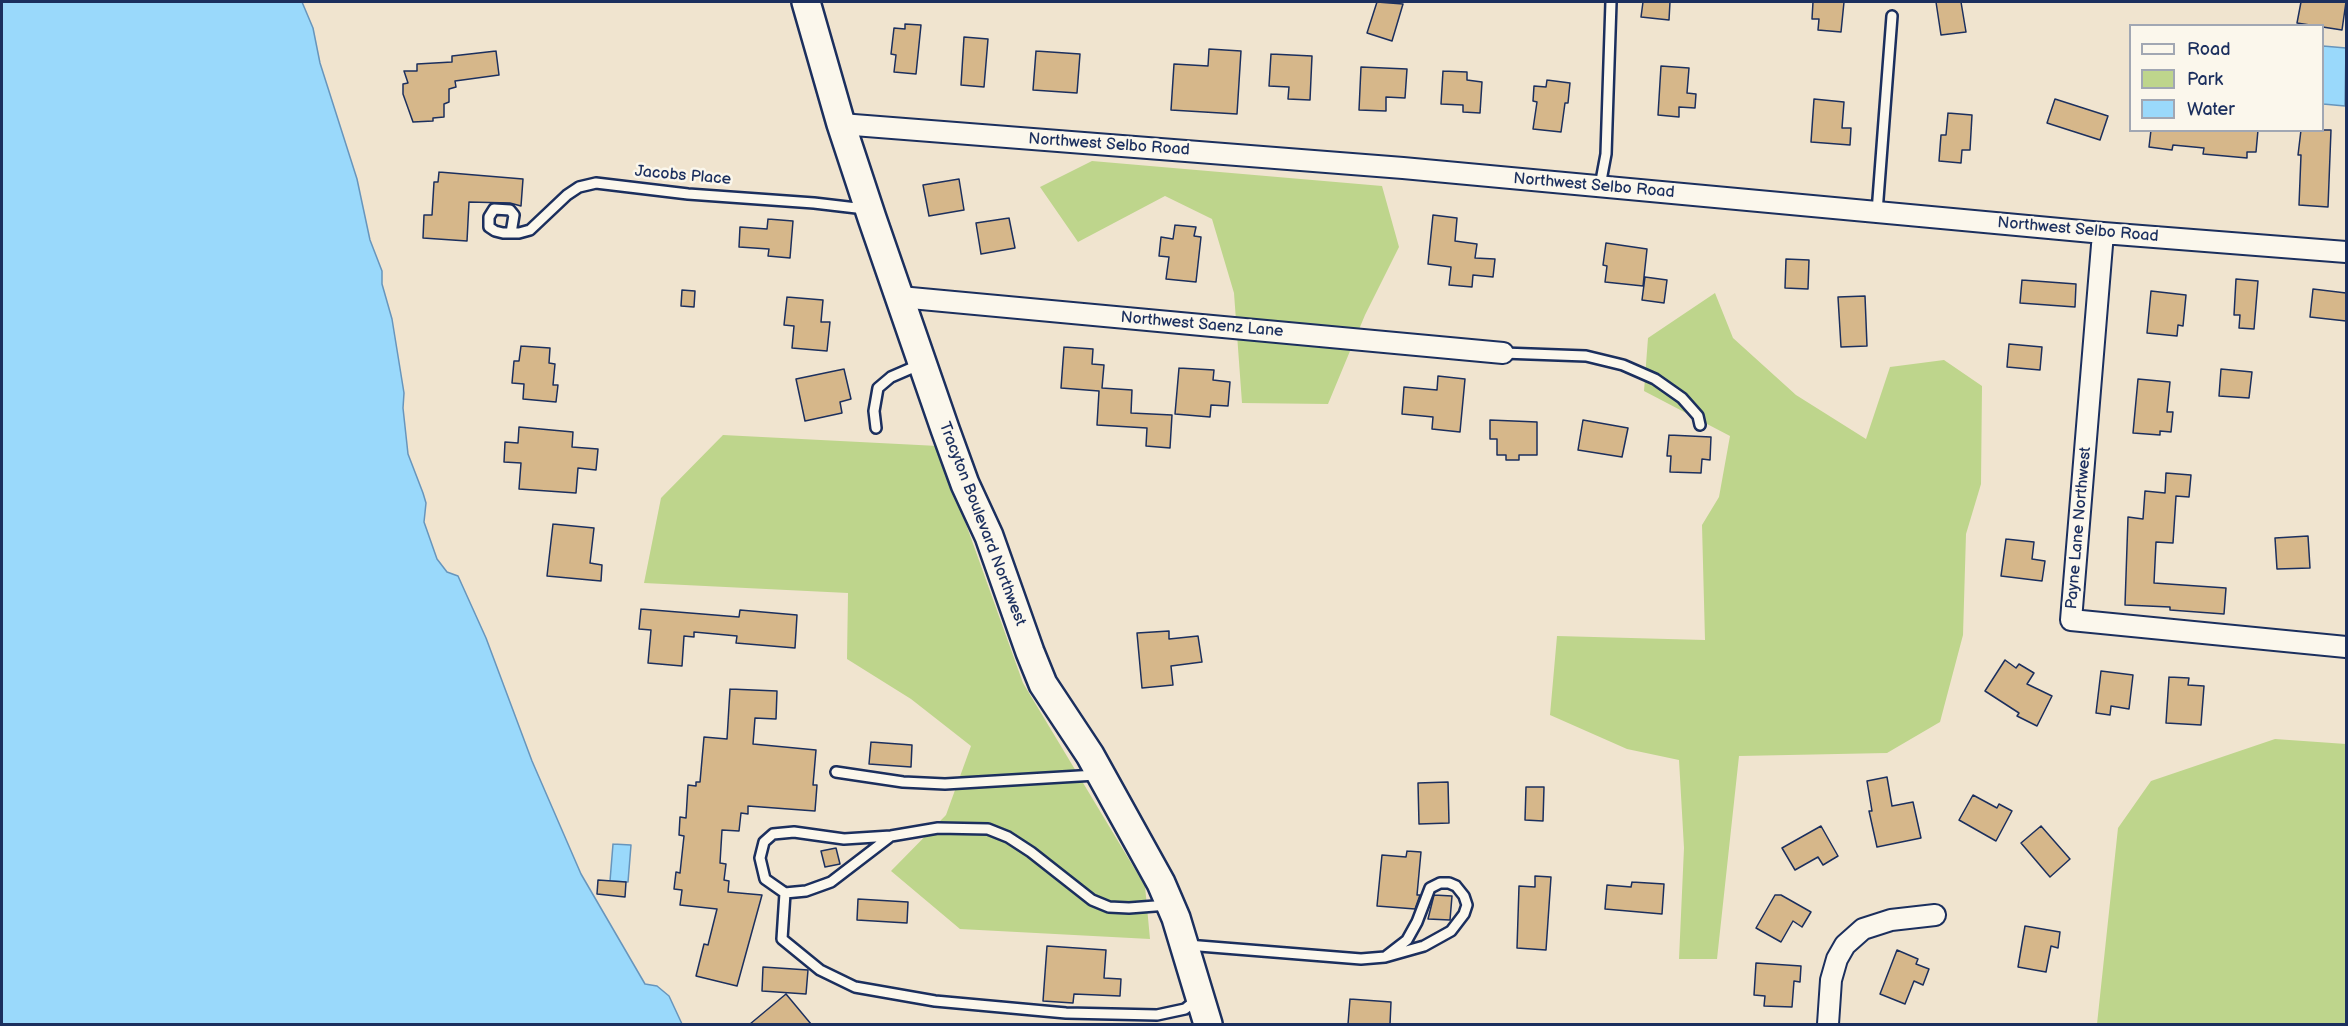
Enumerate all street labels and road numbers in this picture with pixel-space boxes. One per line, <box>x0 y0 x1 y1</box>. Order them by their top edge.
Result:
street label: Northwest Selbo Road <box>1028 130 1190 160</box>
street label: Jacobs Place <box>634 162 732 190</box>
street label: Northwest Selbo Road <box>1513 169 1675 203</box>
street label: Northwest Selbo Road <box>1997 213 2159 247</box>
street label: Northwest Saenz Lane <box>1120 308 1284 342</box>
street label: Tracyton Boulevard Northwest <box>934 419 1030 629</box>
street label: Payne Lane Northwest <box>2062 446 2096 610</box>

